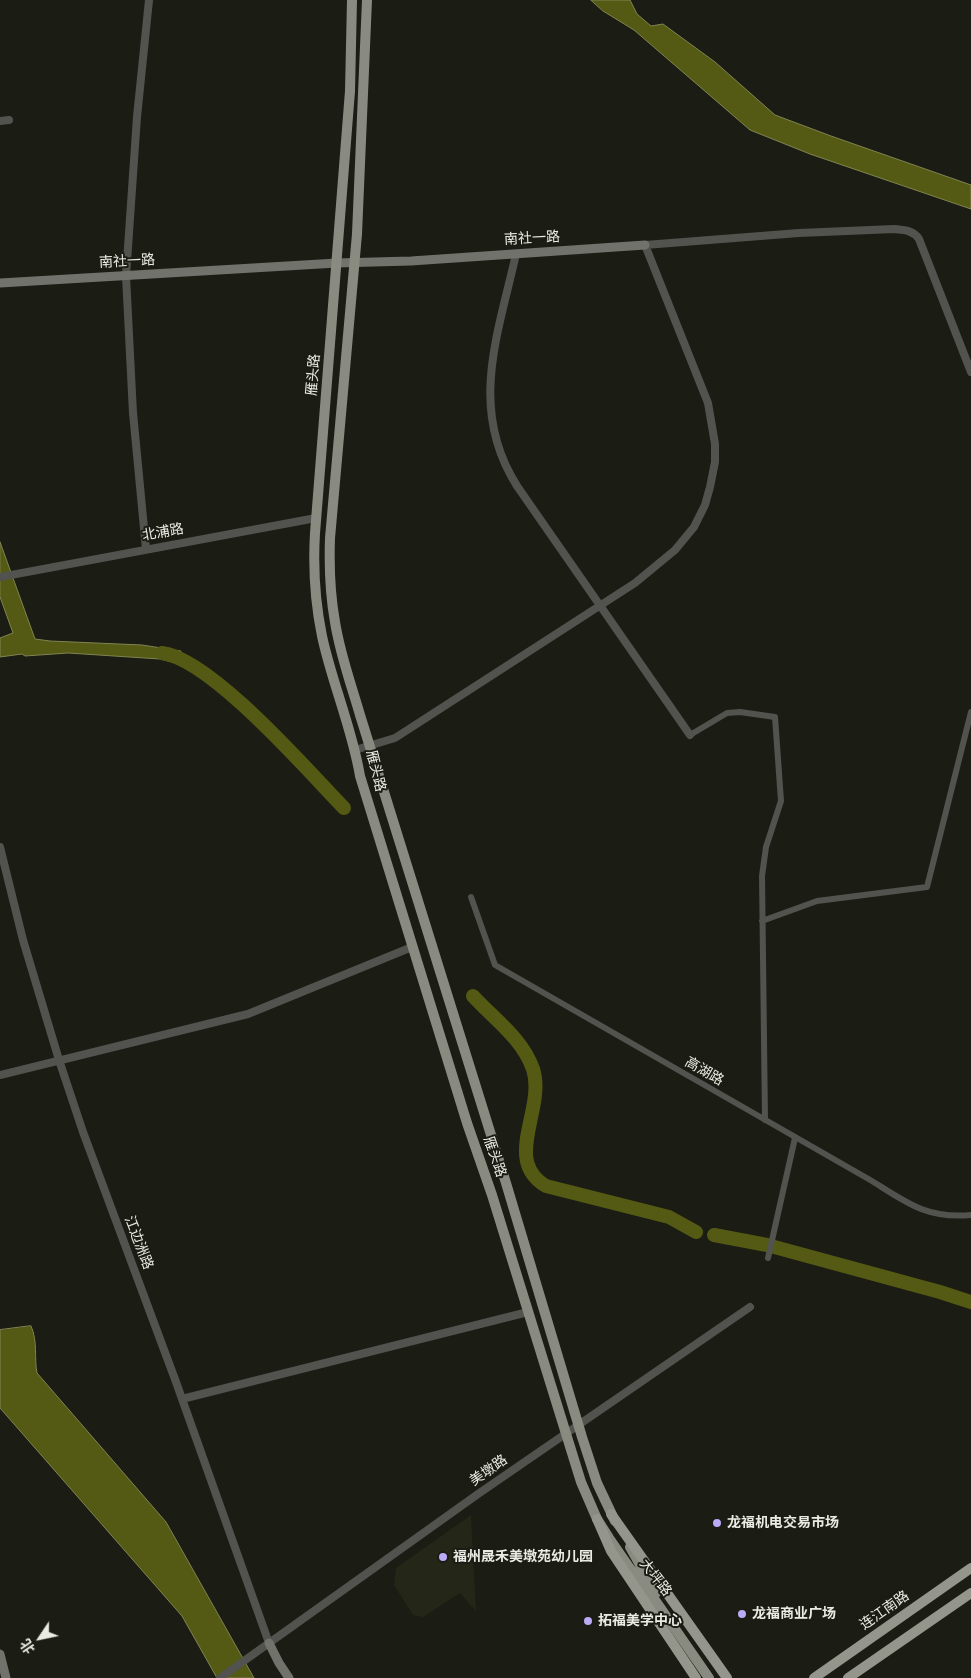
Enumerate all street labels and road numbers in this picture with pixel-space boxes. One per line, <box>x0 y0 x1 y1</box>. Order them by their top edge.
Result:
street label: 南社一路 <box>504 229 560 249</box>
street label: 南社一路 <box>99 252 155 272</box>
street label: 雁头路 <box>304 353 324 397</box>
street label: 北浦路 <box>141 521 185 545</box>
street label: 雁头路 <box>362 749 388 793</box>
street label: 高湖路 <box>682 1054 726 1090</box>
street label: 雁头路 <box>479 1134 509 1180</box>
street label: 江边洲路 <box>120 1214 156 1272</box>
street label: 美墩路 <box>467 1452 511 1490</box>
street label: 大坪路 <box>635 1556 675 1600</box>
street label: 连江南路 <box>857 1588 913 1634</box>

